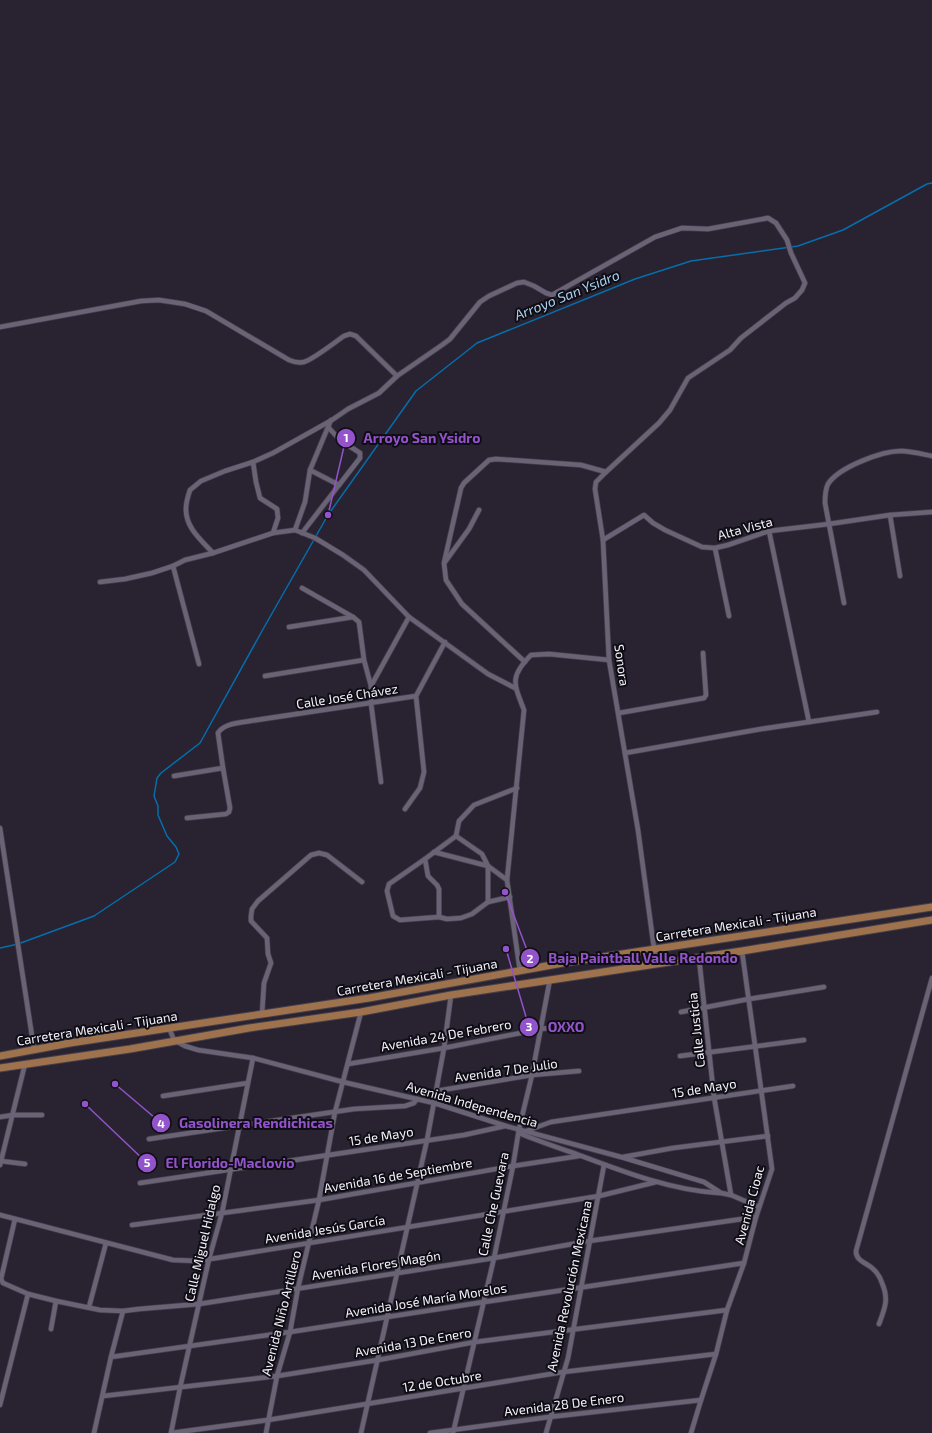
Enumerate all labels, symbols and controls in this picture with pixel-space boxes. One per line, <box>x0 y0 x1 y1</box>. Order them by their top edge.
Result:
water label: Arroyo San Ysidro <box>511 266 622 324</box>
callout: Arroyo San Ysidro <box>336 425 489 451</box>
text: Arroyo San Ysidro <box>364 429 480 446</box>
text: 1 <box>343 430 349 444</box>
street label: Alta Vista <box>716 513 774 543</box>
street label: Sonora <box>611 643 633 687</box>
street label: Calle José Chávez <box>295 680 399 712</box>
street label: Carretera Mexicali - Tijuana <box>654 903 818 945</box>
callout: Baja Paintball Valle Redondo <box>520 945 746 971</box>
text: Baja Paintball Valle Redondo <box>548 949 738 966</box>
text: 2 <box>527 951 534 965</box>
street label: Carretera Mexicali - Tijuana <box>336 955 498 999</box>
street label: Calle Justicia <box>684 992 708 1068</box>
street label: Carretera Mexicali - Tijuana <box>15 1007 179 1049</box>
callout: OXXO <box>519 1014 592 1040</box>
street label: Avenida 24 De Febrero <box>379 1016 513 1054</box>
text: OXXO <box>548 1018 584 1035</box>
text: 3 <box>526 1019 533 1033</box>
street label: Avenida 7 De Julio <box>453 1055 559 1085</box>
street label: 15 de Mayo <box>671 1075 737 1101</box>
street label: Avenida Independencia <box>404 1078 540 1130</box>
callout: Gasolinera Rendichicas <box>151 1110 341 1136</box>
text: Gasolinera Rendichicas <box>179 1114 333 1131</box>
text: 4 <box>157 1116 165 1130</box>
street label: 15 de Mayo <box>348 1123 414 1149</box>
callout: El Florido-Maclovio <box>137 1150 303 1176</box>
street label: Calle Che Guevara <box>474 1151 512 1257</box>
text: El Florido-Maclovio <box>166 1154 295 1171</box>
street label: Avenida 16 de Septiembre <box>322 1154 474 1196</box>
text: 5 <box>144 1155 151 1169</box>
street label: Avenida Cioac <box>731 1164 767 1246</box>
street label: Calle Miguel Hidalgo <box>181 1183 223 1303</box>
street label: Avenida Revolución Mexicana <box>543 1199 595 1373</box>
street label: Avenida Jesús García <box>264 1212 386 1246</box>
street label: Avenida Flores Magón <box>310 1247 442 1283</box>
street label: Avenida Niño Artillero <box>258 1249 304 1377</box>
street label: Avenida José María Morelos <box>344 1279 508 1321</box>
street label: Avenida 13 De Enero <box>354 1324 472 1360</box>
street label: 12 de Octubre <box>401 1367 483 1395</box>
street label: Avenida 28 De Enero <box>503 1389 625 1419</box>

